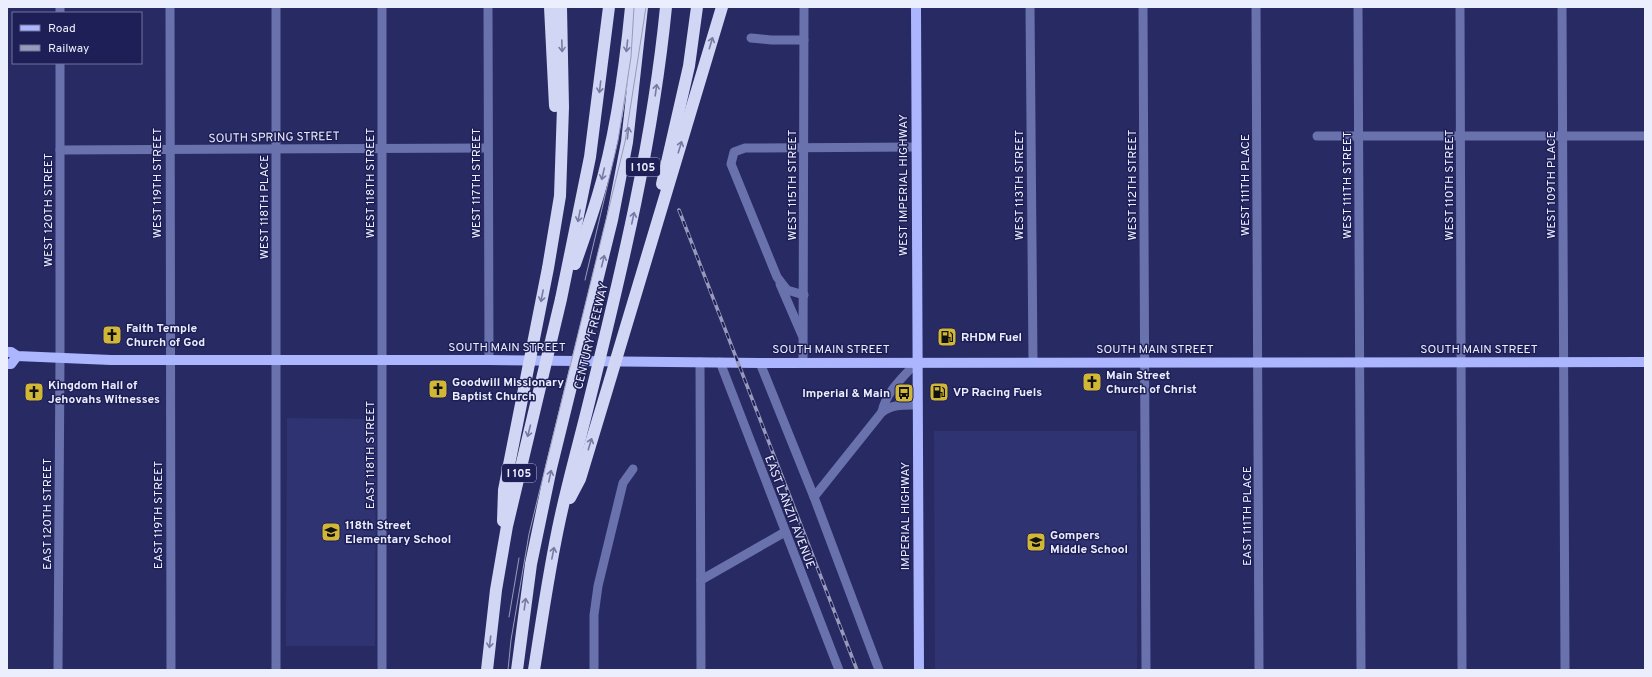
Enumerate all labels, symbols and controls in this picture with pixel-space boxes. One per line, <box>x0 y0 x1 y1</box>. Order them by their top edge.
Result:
legend <box>12 12 142 64</box>
text: Road <box>48 21 76 37</box>
one-way arrow <box>708 37 715 50</box>
one-way arrow <box>558 39 566 52</box>
one-way arrow <box>623 39 631 52</box>
text: Railway <box>48 41 89 57</box>
one-way arrow <box>596 81 604 94</box>
one-way arrow <box>652 84 660 97</box>
street label: WEST IMPERIAL HIGHWAY <box>896 114 912 256</box>
one-way arrow <box>624 127 631 140</box>
street label: WEST 119TH STREET <box>150 128 166 238</box>
street label: WEST 118TH STREET <box>363 128 379 238</box>
street label: WEST 117TH STREET <box>469 128 485 238</box>
street label: SOUTH SPRING STREET <box>208 129 340 147</box>
street label: WEST 115TH STREET <box>785 130 801 240</box>
street label: WEST 113TH STREET <box>1012 130 1028 240</box>
street label: WEST 112TH STREET <box>1125 130 1141 240</box>
street label: WEST 110TH STREET <box>1442 130 1458 240</box>
street label: WEST 111TH STREET <box>1340 131 1356 239</box>
street label: WEST 109TH PLACE <box>1544 131 1560 239</box>
street label: WEST 111TH PLACE <box>1238 134 1254 236</box>
one-way arrow <box>677 141 684 154</box>
street label: WEST 120TH STREET <box>41 153 57 267</box>
street label: WEST 118TH PLACE <box>257 155 273 259</box>
road number: I 105 <box>626 158 660 176</box>
one-way arrow <box>599 167 607 180</box>
one-way arrow <box>574 209 582 222</box>
one-way arrow <box>629 212 637 225</box>
one-way arrow <box>600 255 608 268</box>
street label: CENTURY FREEWAY <box>571 281 613 391</box>
one-way arrow <box>538 290 546 303</box>
place label: Faith Temple Church of God <box>126 321 205 351</box>
church icon: Faith Temple Church of God <box>101 324 123 346</box>
fuel station icon: RHDM Fuel <box>936 326 958 348</box>
place label: RHDM Fuel <box>961 330 1022 346</box>
street label: SOUTH MAIN STREET <box>448 340 566 356</box>
street label: SOUTH MAIN STREET <box>772 342 890 358</box>
street label: SOUTH MAIN STREET <box>1096 342 1214 358</box>
street label: SOUTH MAIN STREET <box>1420 342 1538 358</box>
place label: Main Street Church of Christ <box>1106 368 1197 398</box>
church icon: Main Street Church of Christ <box>1081 371 1103 393</box>
place label: Goodwill Missionary Baptist Church <box>452 375 564 405</box>
place label: Kingdom Hall of Jehovahs Witnesses <box>48 378 160 408</box>
church icon: Goodwill Missionary Baptist Church <box>427 378 449 400</box>
church icon: Kingdom Hall of Jehovahs Witnesses <box>23 381 45 403</box>
fuel station icon: VP Racing Fuels <box>928 381 950 403</box>
bus stop icon: Imperial & Main <box>893 382 915 404</box>
place label: VP Racing Fuels <box>953 385 1042 401</box>
place label: Imperial & Main <box>802 386 890 402</box>
street label: EAST 118TH STREET <box>363 401 379 509</box>
one-way arrow <box>525 425 533 438</box>
one-way arrow <box>587 438 594 451</box>
street label: EAST LANZIT AVENUE <box>760 453 818 571</box>
street label: EAST 120TH STREET <box>40 458 56 570</box>
street label: EAST 119TH STREET <box>151 461 167 569</box>
street label: IMPERIAL HIGHWAY <box>898 461 914 570</box>
road number: I 105 <box>502 464 536 482</box>
street label: EAST 111TH PLACE <box>1240 466 1256 566</box>
one-way arrow <box>546 470 554 483</box>
place label: 118th Street Elementary School <box>345 518 451 548</box>
school or university icon: 118th Street Elementary School <box>320 521 342 543</box>
place label: Gompers Middle School <box>1050 528 1128 558</box>
school or university icon: Gompers Middle School <box>1025 531 1047 553</box>
one-way arrow <box>550 547 558 560</box>
one-way arrow <box>521 598 529 611</box>
one-way arrow <box>486 635 494 648</box>

